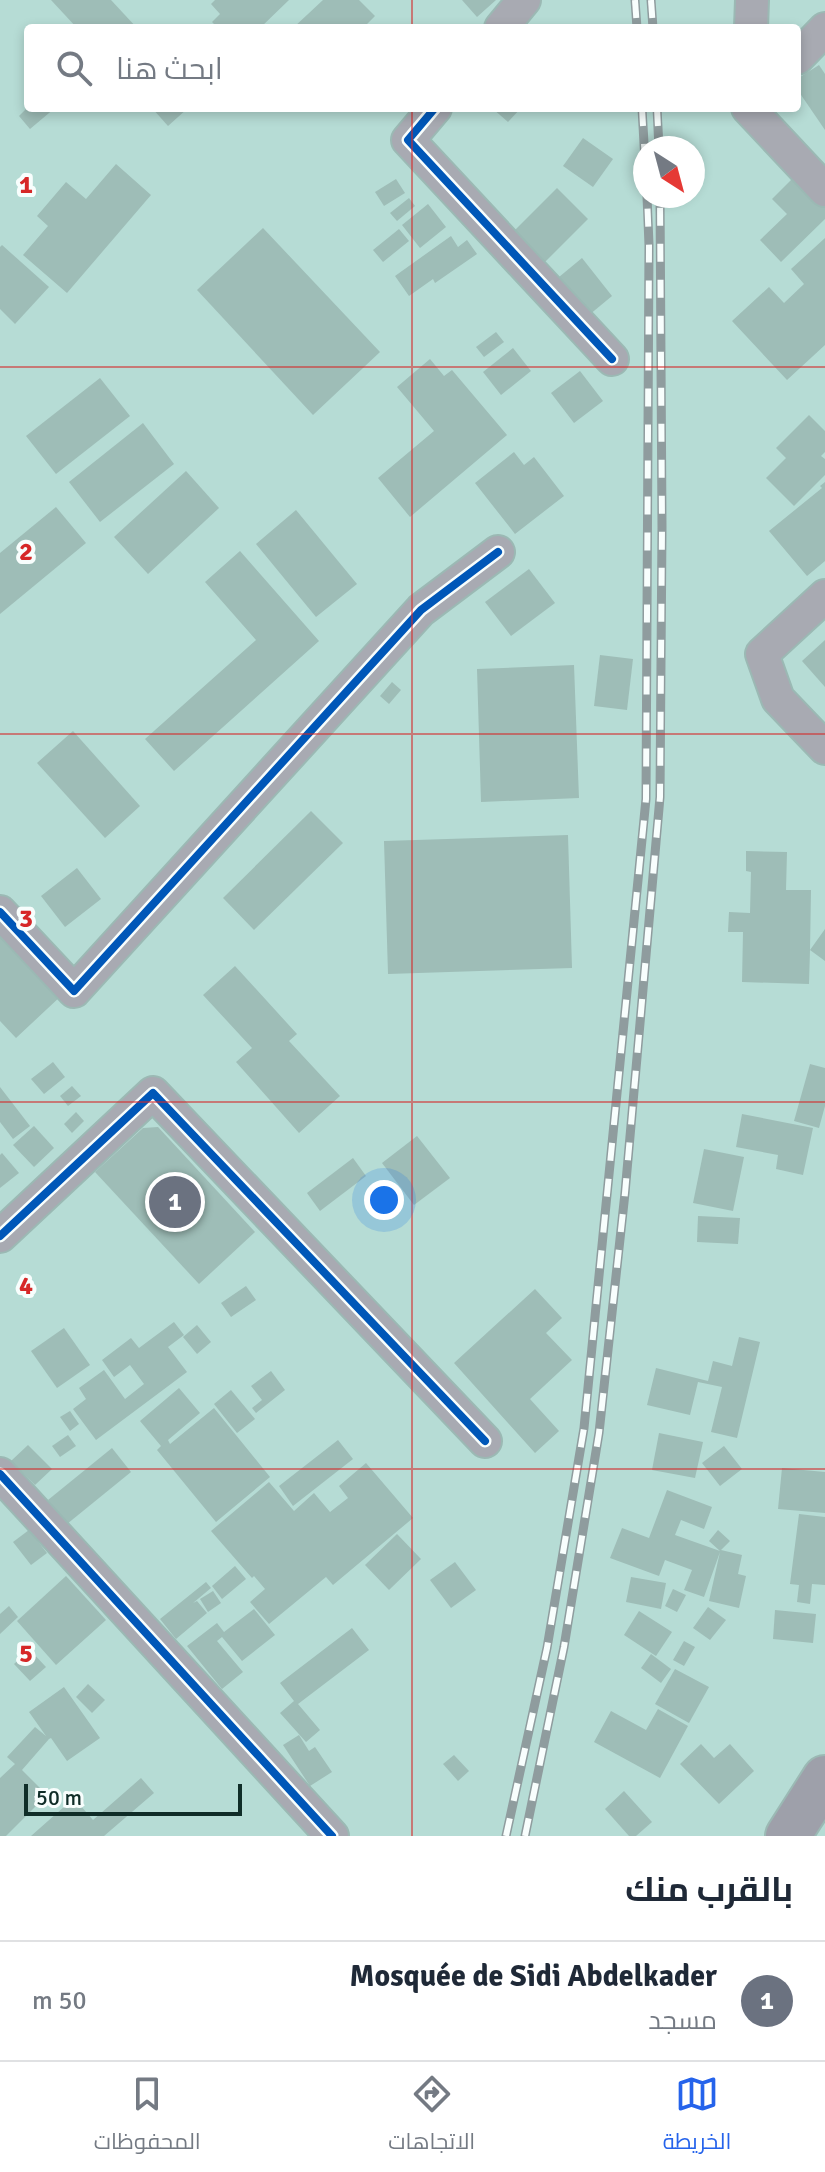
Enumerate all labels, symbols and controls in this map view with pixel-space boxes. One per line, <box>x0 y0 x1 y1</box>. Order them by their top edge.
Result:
search box <box>24 24 801 112</box>
icon: search <box>52 46 96 90</box>
text: ابحث هنا <box>116 51 223 88</box>
north arrow <box>633 136 705 208</box>
text: 1 <box>19 169 33 201</box>
text: 2 <box>19 536 33 568</box>
text: 3 <box>19 903 33 935</box>
pin: 1 <box>149 1172 201 1232</box>
your location <box>364 1180 404 1220</box>
text: 4 <box>19 1270 33 1302</box>
text: 5 <box>19 1638 33 1670</box>
scale bar <box>24 1780 242 1816</box>
text: 50 m <box>36 1784 82 1811</box>
text: بالقرب منك <box>625 1869 793 1911</box>
text: Mosquée de Sidi Abdelkader <box>350 1958 717 1995</box>
text: 50 m <box>32 1985 87 2017</box>
text: 1 <box>760 1985 774 2017</box>
text: مسجد <box>648 2005 717 2037</box>
tab: المحفوظات <box>94 2072 201 2162</box>
tab: الاتجاهات <box>388 2072 475 2162</box>
tab: الخريطة <box>663 2072 731 2162</box>

